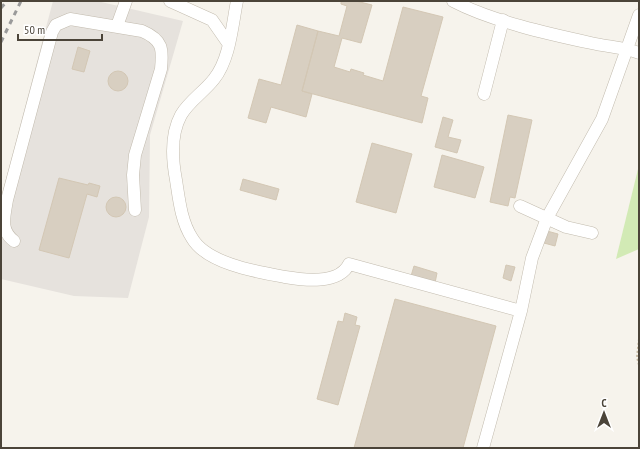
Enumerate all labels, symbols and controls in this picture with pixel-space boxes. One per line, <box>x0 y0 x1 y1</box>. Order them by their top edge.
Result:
scale bar <box>18 16 102 42</box>
text: 50 m <box>24 22 45 37</box>
north arrow <box>584 393 624 433</box>
text: С <box>601 396 607 410</box>

